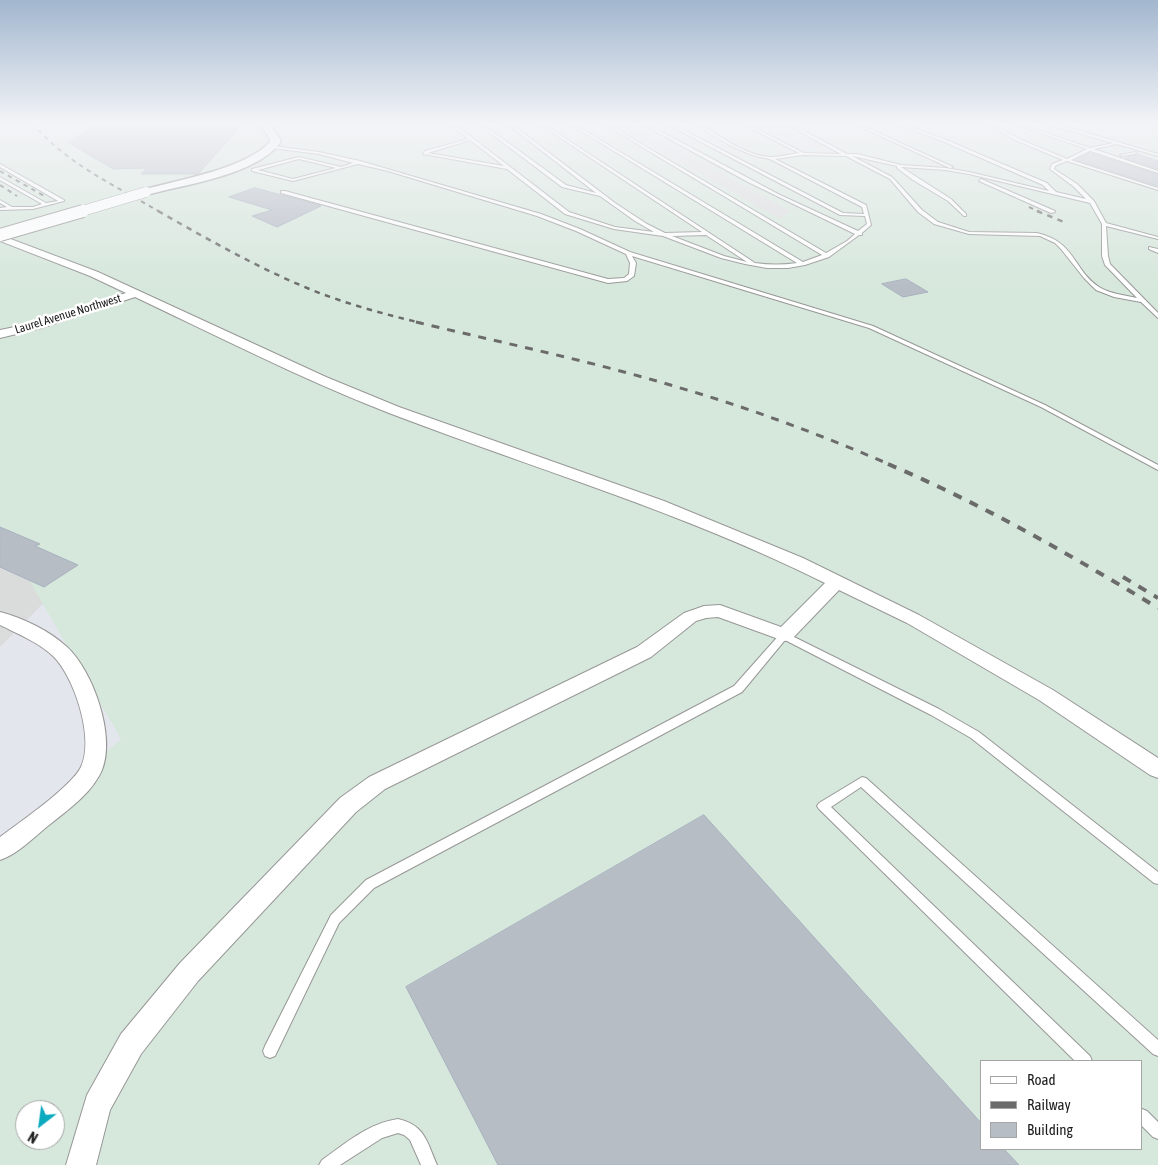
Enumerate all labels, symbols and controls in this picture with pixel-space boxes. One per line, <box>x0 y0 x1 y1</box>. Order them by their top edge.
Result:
street label: Laurel Avenue Northwest <box>13 291 123 337</box>
legend <box>980 1060 1143 1150</box>
text: Road <box>1027 1071 1056 1088</box>
text: Railway <box>1027 1096 1071 1113</box>
north arrow <box>15 1100 65 1150</box>
text: Building <box>1027 1121 1073 1138</box>
text: N <box>25 1128 41 1146</box>

